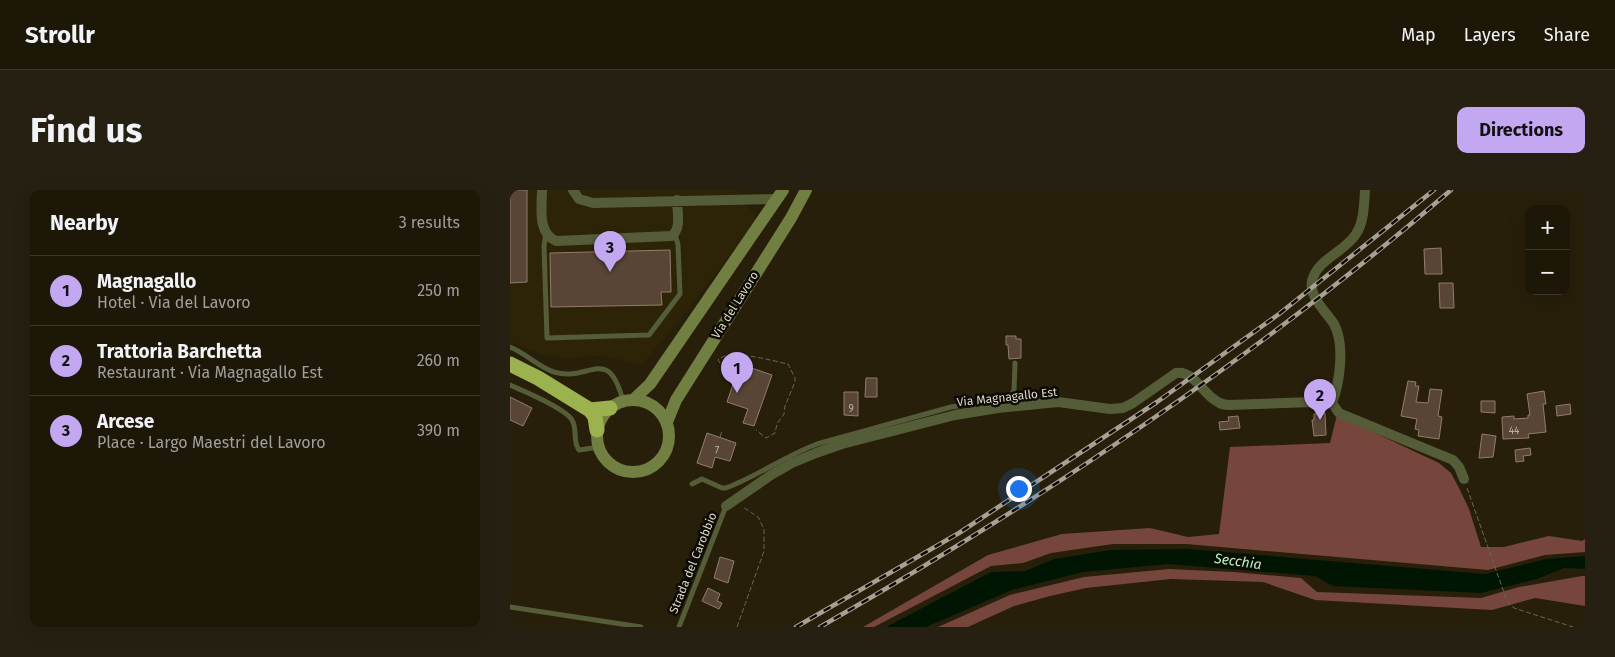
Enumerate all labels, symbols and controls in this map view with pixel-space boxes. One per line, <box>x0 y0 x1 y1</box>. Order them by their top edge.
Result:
text: Strollr <box>25 21 95 49</box>
text: Map <box>1401 24 1436 46</box>
text: Layers <box>1464 24 1516 46</box>
text: Share <box>1544 24 1590 46</box>
button: Directions <box>1457 107 1585 153</box>
text: Find us <box>30 109 142 151</box>
map controls <box>1525 205 1570 295</box>
button: + <box>1525 205 1570 250</box>
text: Nearby <box>50 210 118 236</box>
text: 3 results <box>399 213 460 232</box>
pin: 3 <box>594 231 626 272</box>
button: − <box>1525 250 1570 295</box>
street label: Via del Lavoro <box>709 269 761 341</box>
text: Magnagallo <box>97 270 196 293</box>
text: 1 <box>62 281 70 300</box>
text: 250 m <box>417 281 460 300</box>
text: Hotel · Via del Lavoro <box>97 293 251 312</box>
text: Trattoria Barchetta <box>97 340 262 363</box>
text: 2 <box>62 351 70 370</box>
text: 260 m <box>417 351 460 370</box>
pin: 1 <box>721 352 753 393</box>
text: Restaurant · Via Magnagallo Est <box>97 363 323 382</box>
pin: 2 <box>1304 379 1336 420</box>
street label: Via Magnagallo Est <box>956 385 1059 409</box>
house number: 9 <box>848 403 854 415</box>
text: Arcese <box>97 410 154 433</box>
text: 3 <box>62 421 70 440</box>
text: 390 m <box>417 421 460 440</box>
house number: 44 <box>1509 425 1520 437</box>
text: Place · Largo Maestri del Lavoro <box>97 433 326 452</box>
house number: 7 <box>715 445 720 457</box>
your location <box>1006 476 1032 502</box>
street label: Strada del Carobbio <box>666 510 720 616</box>
water label: Secchia <box>1212 550 1263 573</box>

